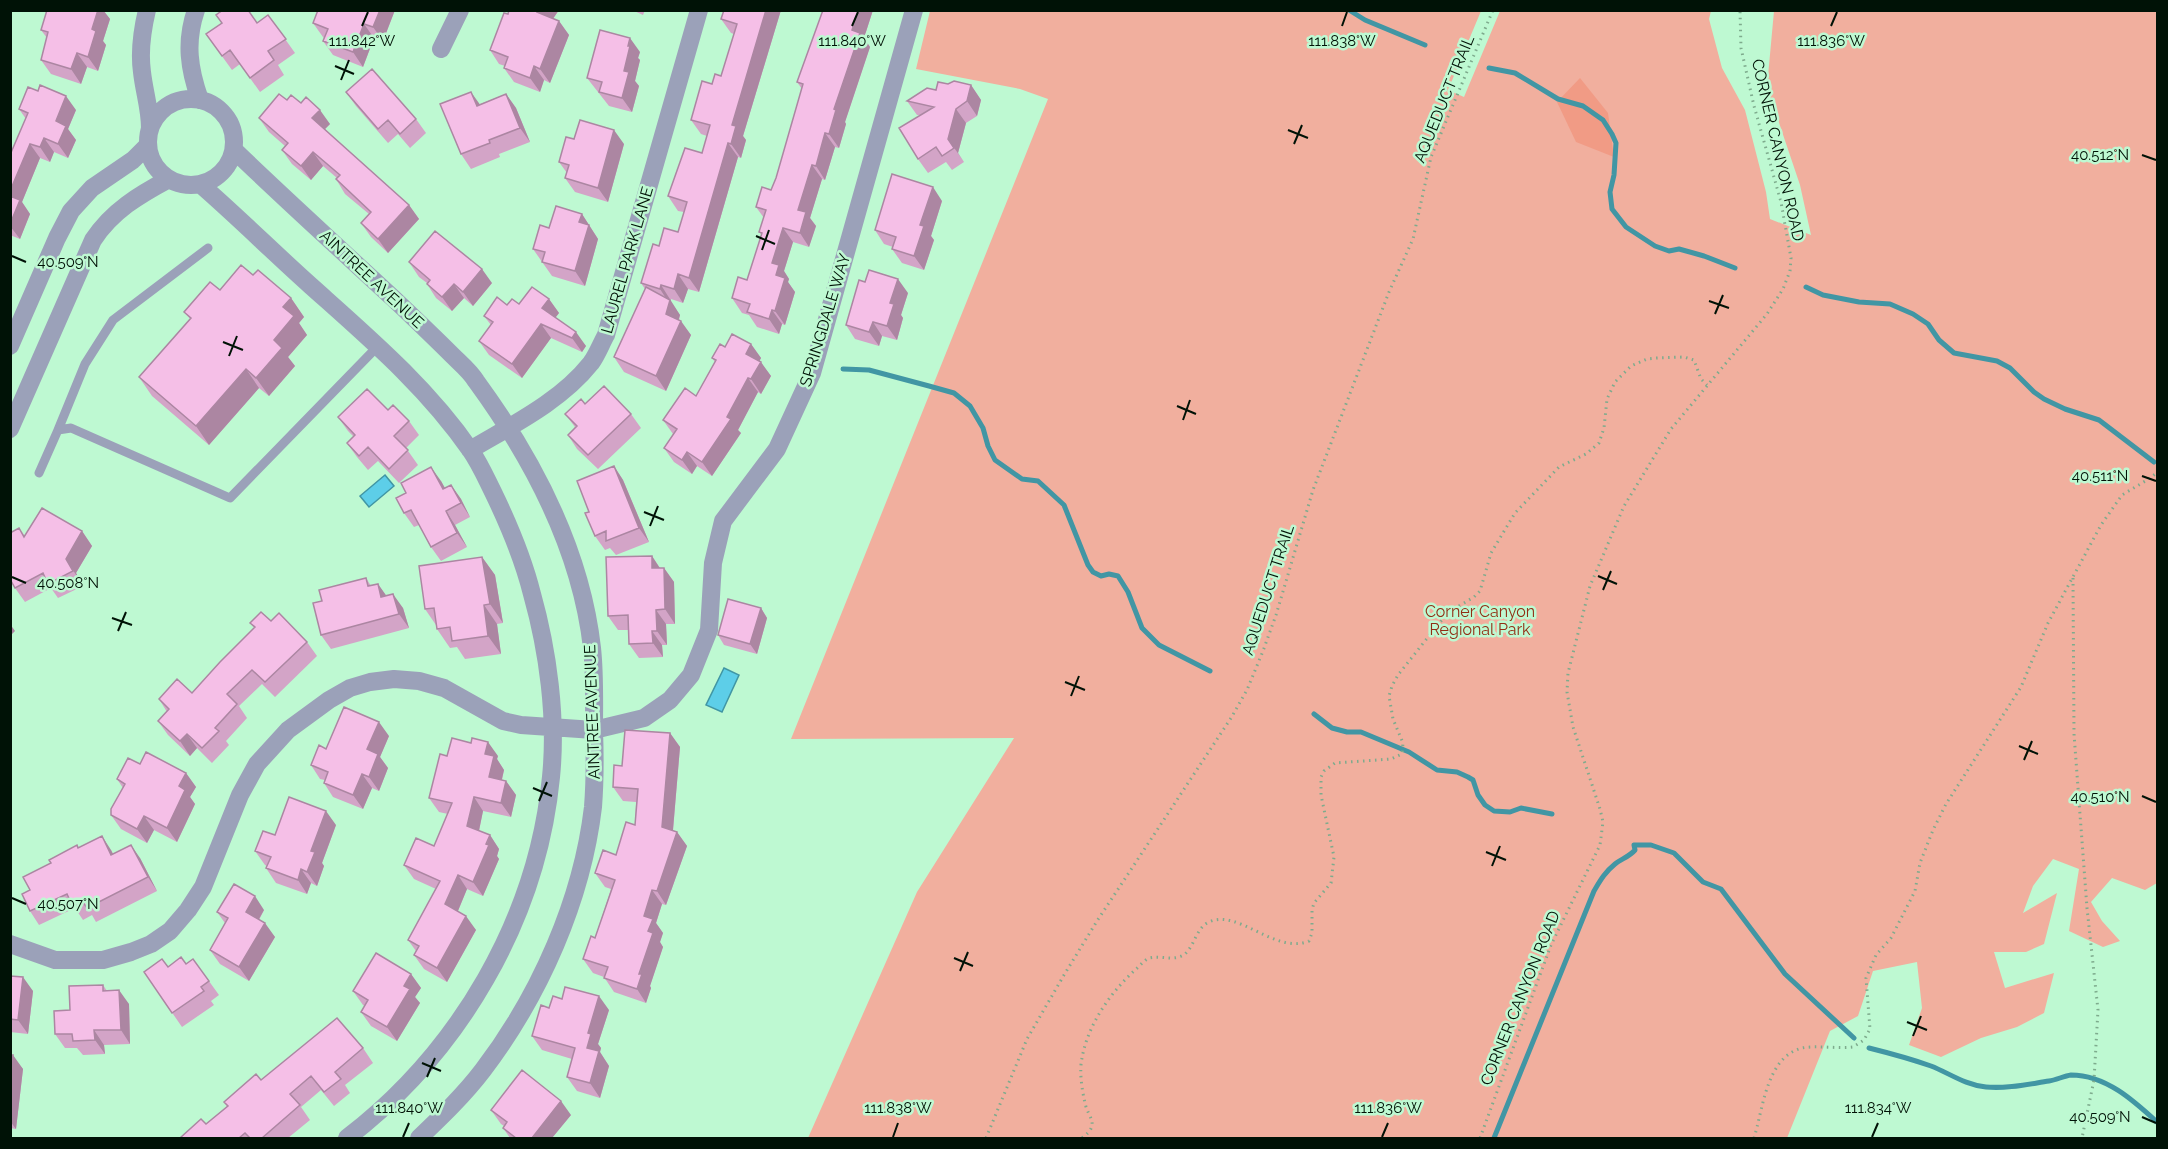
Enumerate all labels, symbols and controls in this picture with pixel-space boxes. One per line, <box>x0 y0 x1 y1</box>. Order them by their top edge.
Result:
text: 111.842°W <box>329 32 396 50</box>
text: 111.840°W <box>818 32 886 50</box>
text: 111.838°W <box>1308 32 1376 50</box>
street label: AQUEDUCT TRAIL <box>1410 32 1479 166</box>
text: 111.836°W <box>1797 32 1865 50</box>
street label: CORNER CANYON ROAD <box>1748 57 1808 243</box>
text: 40.512°N <box>2071 146 2129 164</box>
street label: LAUREL PARK LANE <box>597 184 657 336</box>
street label: AINTREE AVENUE <box>316 226 428 332</box>
street label: SPRINGDALE WAY <box>796 251 854 389</box>
text: 40.509°N <box>37 253 99 271</box>
text: 40.511°N <box>2072 467 2128 485</box>
street label: AQUEDUCT TRAIL <box>1238 522 1298 658</box>
text: 40.508°N <box>37 574 99 592</box>
park label: Corner Canyon Regional Park <box>1425 602 1535 639</box>
street label: AINTREE AVENUE <box>580 644 604 780</box>
text: 40.510°N <box>2070 788 2130 806</box>
text: 40.507°N <box>37 895 99 913</box>
street label: CORNER CANYON ROAD <box>1476 908 1564 1088</box>
text: 111.840°W <box>375 1099 443 1117</box>
text: 111.838°W <box>864 1099 932 1117</box>
text: 111.836°W <box>1354 1099 1422 1117</box>
text: 111.834°W <box>1845 1099 1912 1117</box>
text: 40.509°N <box>2069 1108 2131 1126</box>

